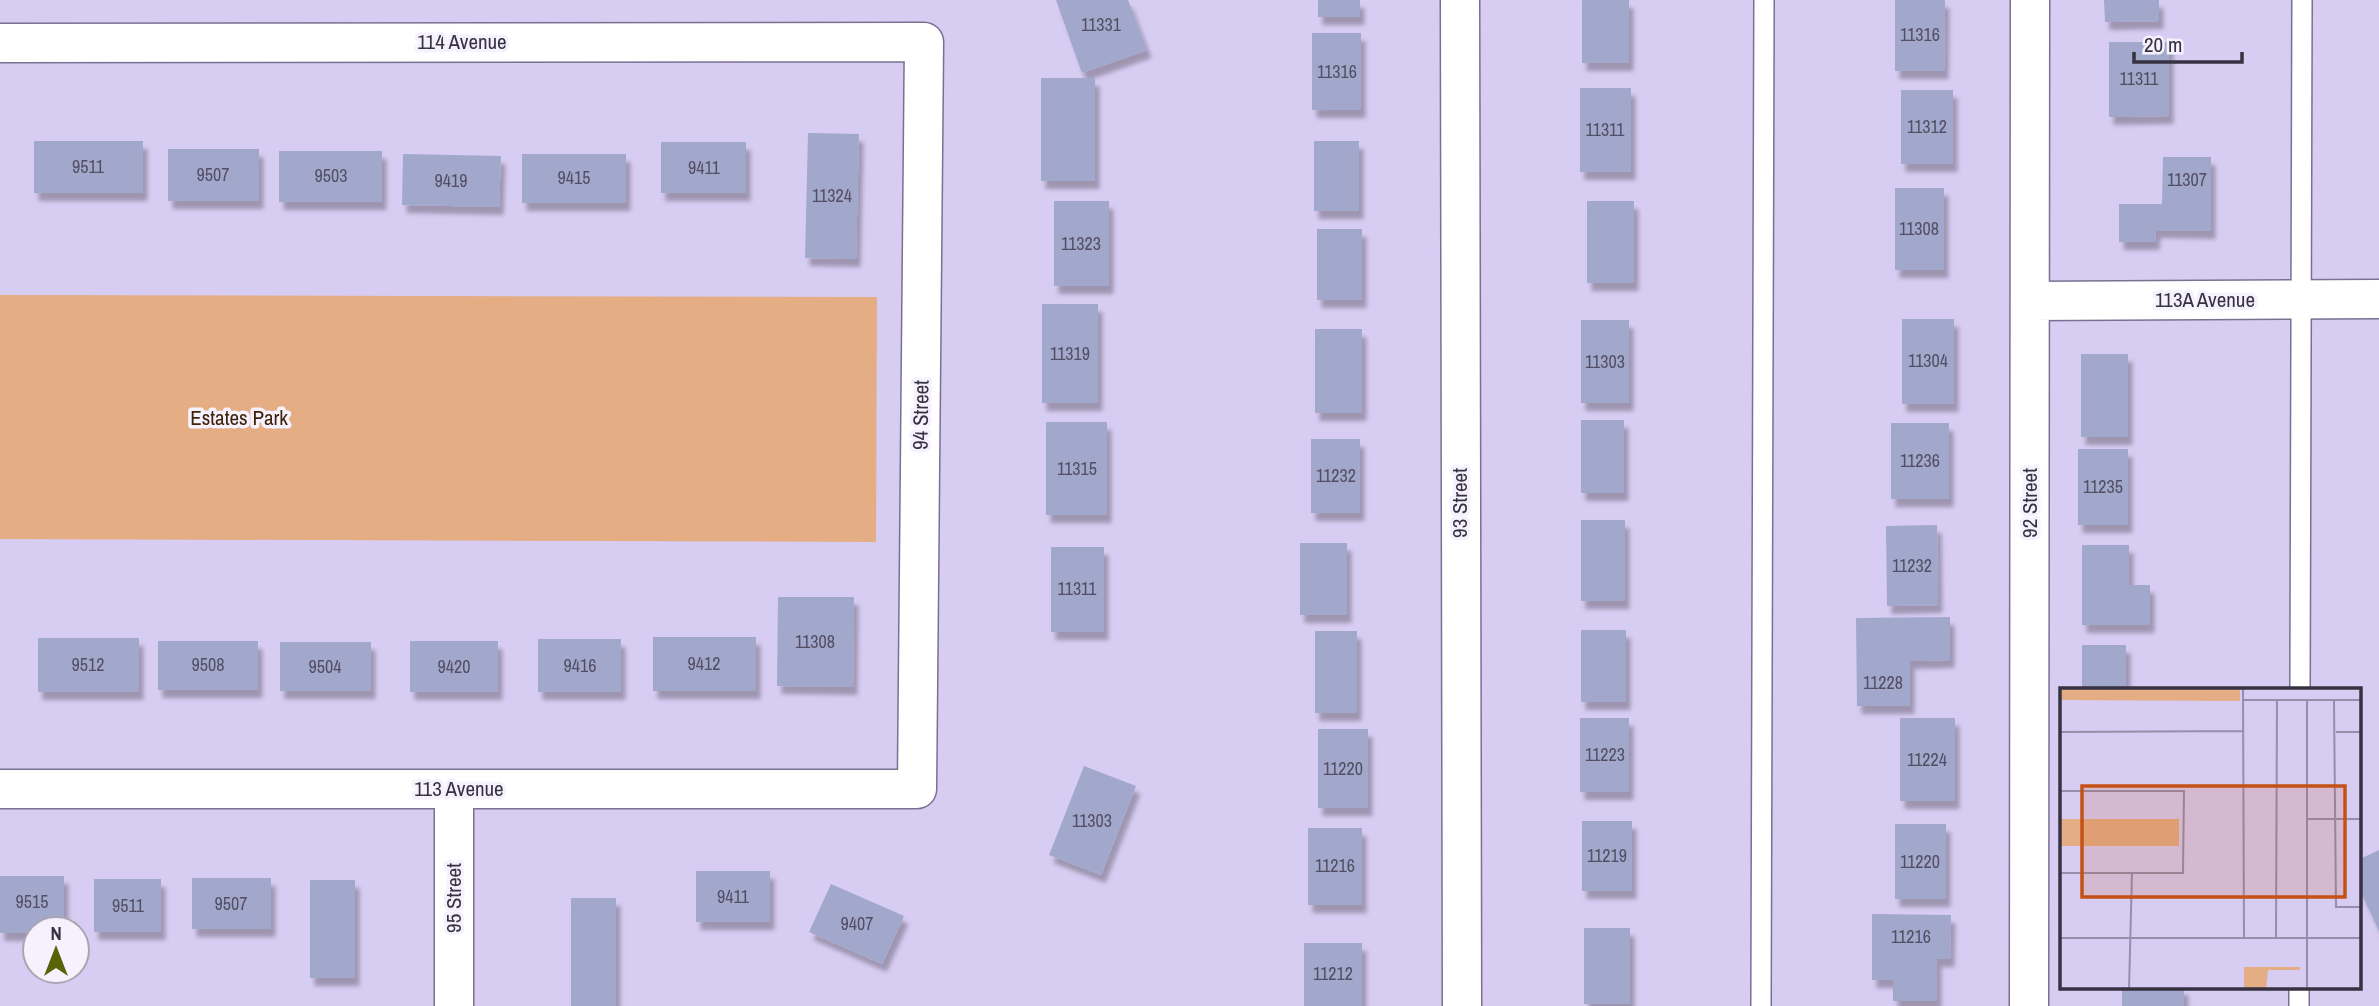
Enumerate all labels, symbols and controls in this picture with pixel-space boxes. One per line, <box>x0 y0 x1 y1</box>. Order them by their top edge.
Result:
house number: 11331 <box>1081 12 1122 37</box>
scale bar <box>2134 21 2242 65</box>
house number: 11316 <box>1900 22 1940 47</box>
street label: 114 Avenue <box>417 27 507 56</box>
text: 20 m <box>2144 30 2182 59</box>
house number: 11316 <box>1317 59 1357 84</box>
house number: 11311 <box>2120 66 2159 91</box>
house number: 11312 <box>1907 114 1947 139</box>
house number: 11311 <box>1586 117 1625 142</box>
house number: 9511 <box>72 154 105 179</box>
house number: 9411 <box>688 155 721 180</box>
house number: 9507 <box>197 162 229 187</box>
house number: 9503 <box>315 163 347 188</box>
house number: 9415 <box>558 165 590 190</box>
house number: 11307 <box>2167 167 2207 192</box>
house number: 9419 <box>435 168 467 193</box>
house number: 11324 <box>812 183 852 208</box>
house number: 11308 <box>1899 216 1939 241</box>
house number: 11323 <box>1061 231 1101 256</box>
street label: 113A Avenue <box>2155 285 2255 314</box>
house number: 11319 <box>1050 341 1090 366</box>
house number: 11304 <box>1908 348 1948 373</box>
house number: 11303 <box>1585 349 1625 374</box>
street label: 94 Street <box>905 380 936 450</box>
park label: Estates Park <box>190 403 288 432</box>
house number: 11236 <box>1900 448 1940 473</box>
house number: 11315 <box>1057 456 1097 481</box>
house number: 11232 <box>1316 463 1356 488</box>
street label: 93 Street <box>1445 468 1474 538</box>
street label: 92 Street <box>2015 468 2044 538</box>
house number: 11235 <box>2083 474 2123 499</box>
house number: 11232 <box>1892 553 1932 578</box>
house number: 11311 <box>1058 576 1097 601</box>
house number: 11308 <box>795 629 835 654</box>
house number: 9412 <box>688 651 720 676</box>
house number: 9512 <box>72 652 104 677</box>
house number: 9508 <box>192 652 224 677</box>
house number: 9416 <box>564 653 596 678</box>
house number: 9504 <box>309 654 341 679</box>
house number: 9420 <box>438 654 470 679</box>
house number: 11228 <box>1863 670 1903 695</box>
inset map <box>2060 688 2362 988</box>
house number: 11223 <box>1585 742 1625 767</box>
house number: 11224 <box>1907 747 1947 772</box>
house number: 11220 <box>1323 756 1363 781</box>
street label: 113 Avenue <box>414 774 504 803</box>
house number: 11303 <box>1072 808 1112 833</box>
house number: 11219 <box>1587 843 1627 868</box>
house number: 11220 <box>1900 849 1940 874</box>
house number: 11216 <box>1315 853 1355 878</box>
street label: 95 Street <box>439 863 468 933</box>
house number: 9411 <box>717 884 750 909</box>
house number: 9515 <box>16 889 48 914</box>
house number: 9507 <box>215 891 247 916</box>
house number: 9511 <box>112 893 145 918</box>
house number: 9407 <box>841 911 873 936</box>
north arrow <box>21 915 91 985</box>
text: N <box>50 920 62 946</box>
house number: 11216 <box>1891 924 1931 949</box>
house number: 11212 <box>1313 961 1353 986</box>

